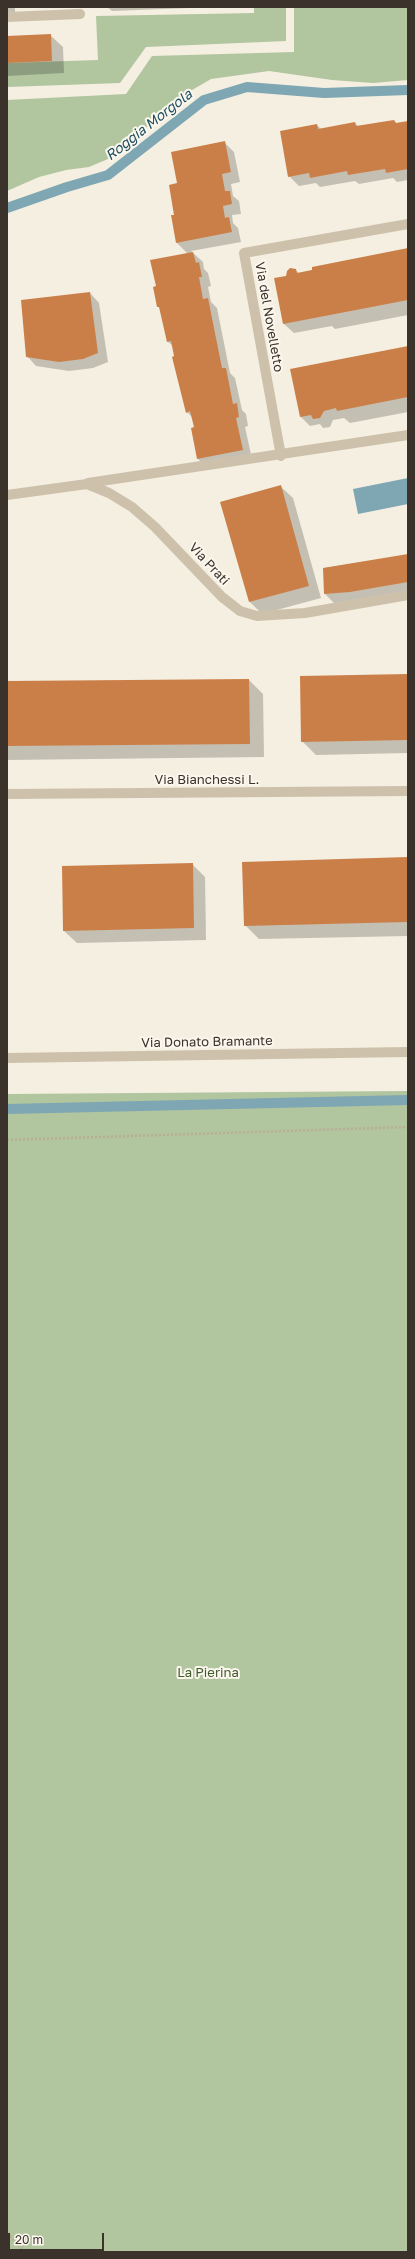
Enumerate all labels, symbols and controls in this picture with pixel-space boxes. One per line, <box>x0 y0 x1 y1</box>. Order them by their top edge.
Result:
water label: Roggia Morgola <box>102 86 196 164</box>
street label: Via del Novelletto <box>252 261 286 373</box>
street label: Via Prati <box>186 540 232 588</box>
street label: Via Bianchessi L. <box>154 772 260 788</box>
street label: Via Donato Bramante <box>141 1033 273 1051</box>
park label: La Pierina <box>177 1665 239 1681</box>
scale bar <box>10 2225 106 2251</box>
text: 20 m <box>15 2232 43 2247</box>

